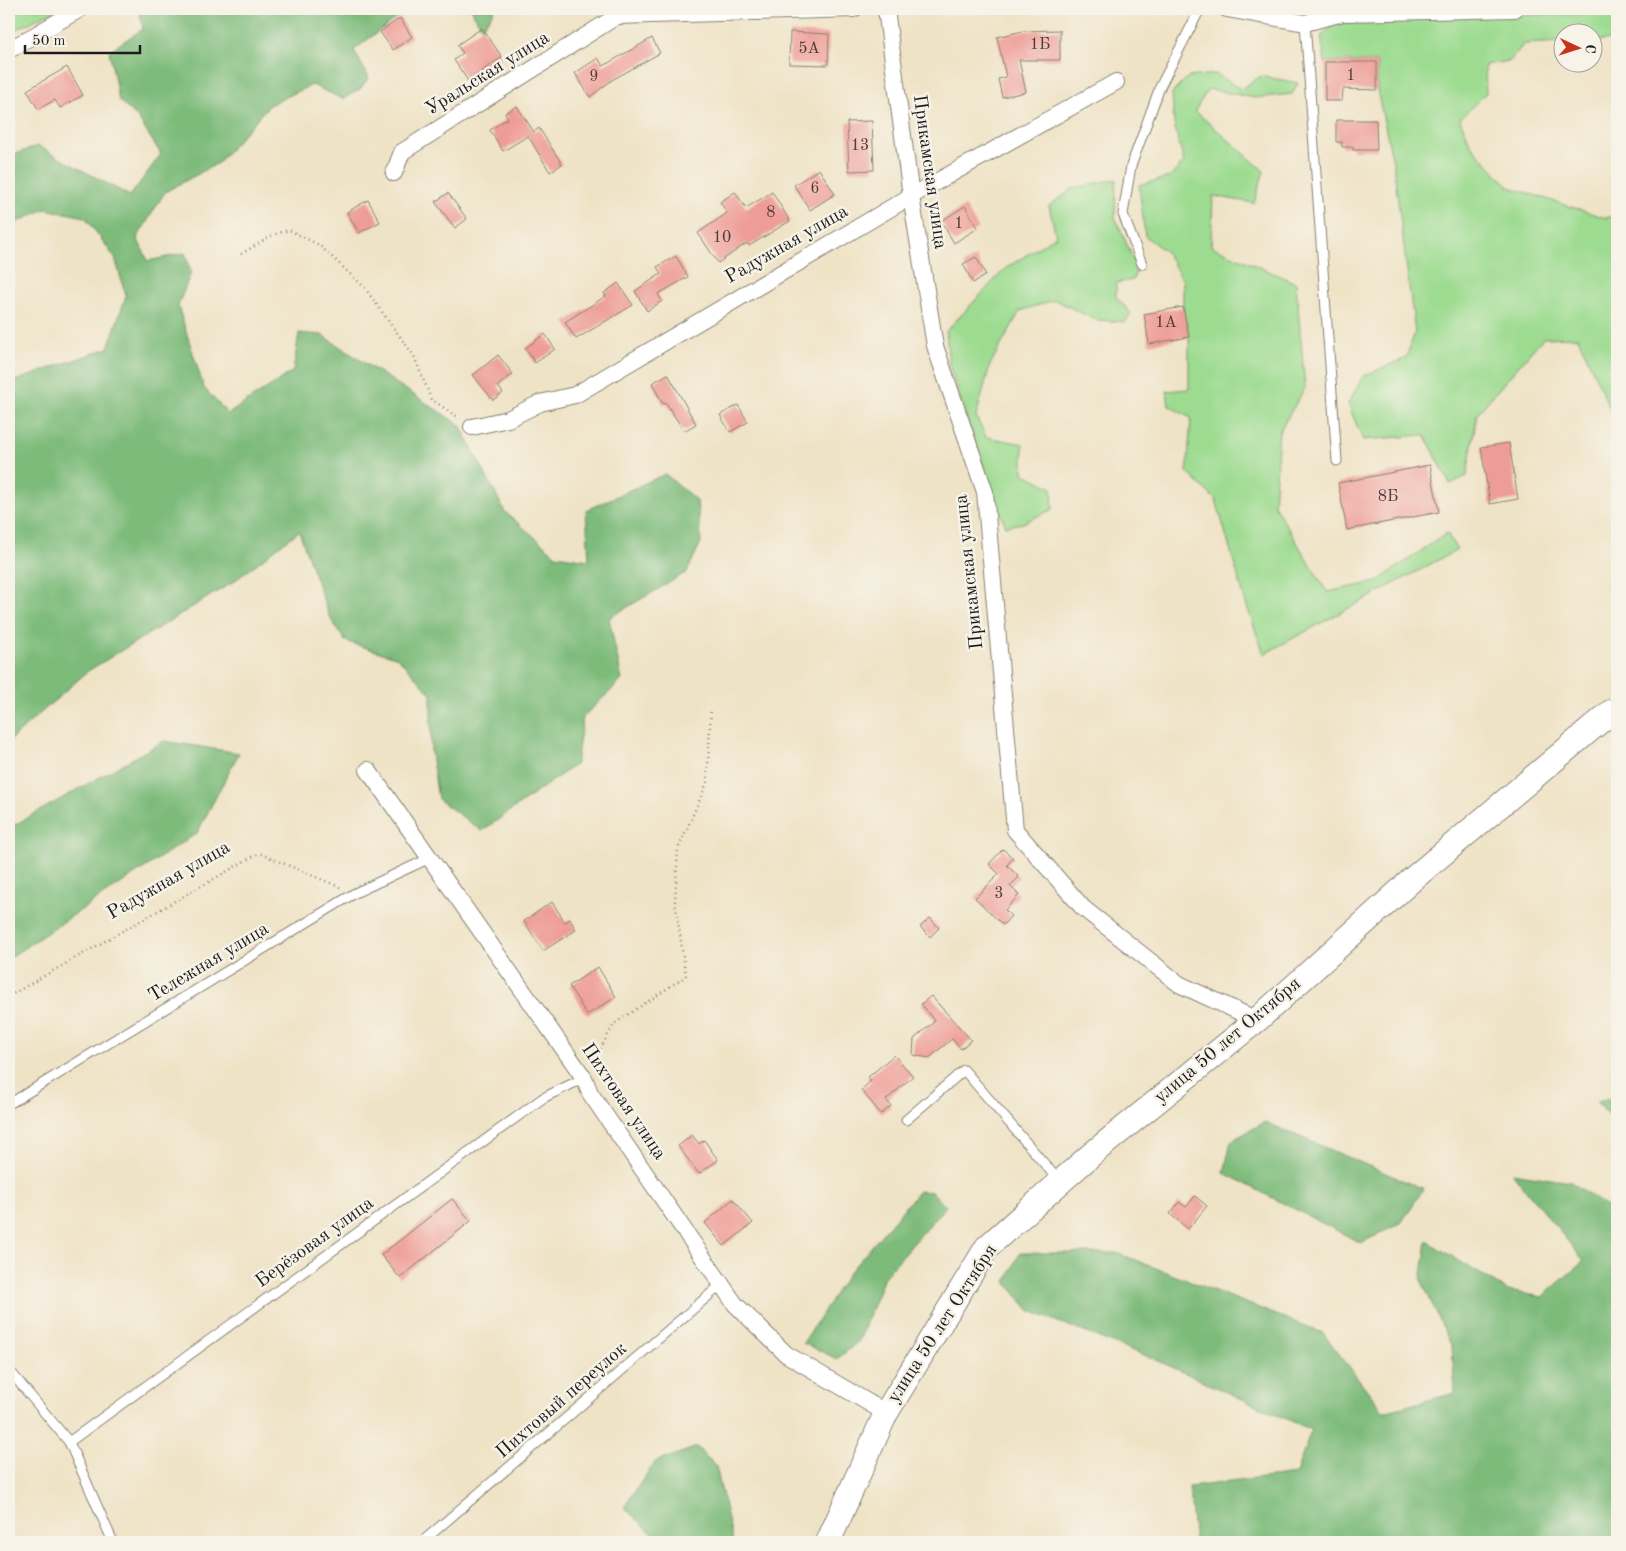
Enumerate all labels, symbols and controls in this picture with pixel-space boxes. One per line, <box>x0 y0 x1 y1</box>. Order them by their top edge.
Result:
scale bar <box>25 22 140 54</box>
north arrow <box>1554 22 1604 72</box>
street label: Уральская улица <box>423 28 554 120</box>
text: 50 m <box>32 34 66 49</box>
house number: 1Б <box>1030 37 1050 53</box>
house number: 5А <box>798 41 820 57</box>
text: С <box>1583 44 1597 54</box>
house number: 1 <box>1346 68 1356 84</box>
house number: 9 <box>589 69 599 85</box>
street label: Прикамская улица <box>909 93 949 251</box>
house number: 13 <box>851 138 869 154</box>
house number: 6 <box>810 181 820 197</box>
street label: Радужная улица <box>722 202 852 288</box>
house number: 8 <box>766 205 776 221</box>
house number: 1 <box>954 216 964 232</box>
house number: 10 <box>713 230 731 246</box>
house number: 1А <box>1155 315 1177 331</box>
house number: 8Б <box>1378 489 1398 505</box>
street label: Прикамская улица <box>952 493 988 651</box>
street label: Радужная улица <box>104 838 234 924</box>
house number: 3 <box>994 886 1004 902</box>
street label: Тележная улица <box>146 919 273 1006</box>
street label: улица 50 лет Октября <box>1151 974 1305 1108</box>
street label: Пихтовая улица <box>577 1040 669 1164</box>
street label: Берёзовая улица <box>252 1194 378 1292</box>
street label: улица 50 лет Октября <box>885 1241 1001 1407</box>
street label: Пихтовый переулок <box>493 1339 631 1463</box>

